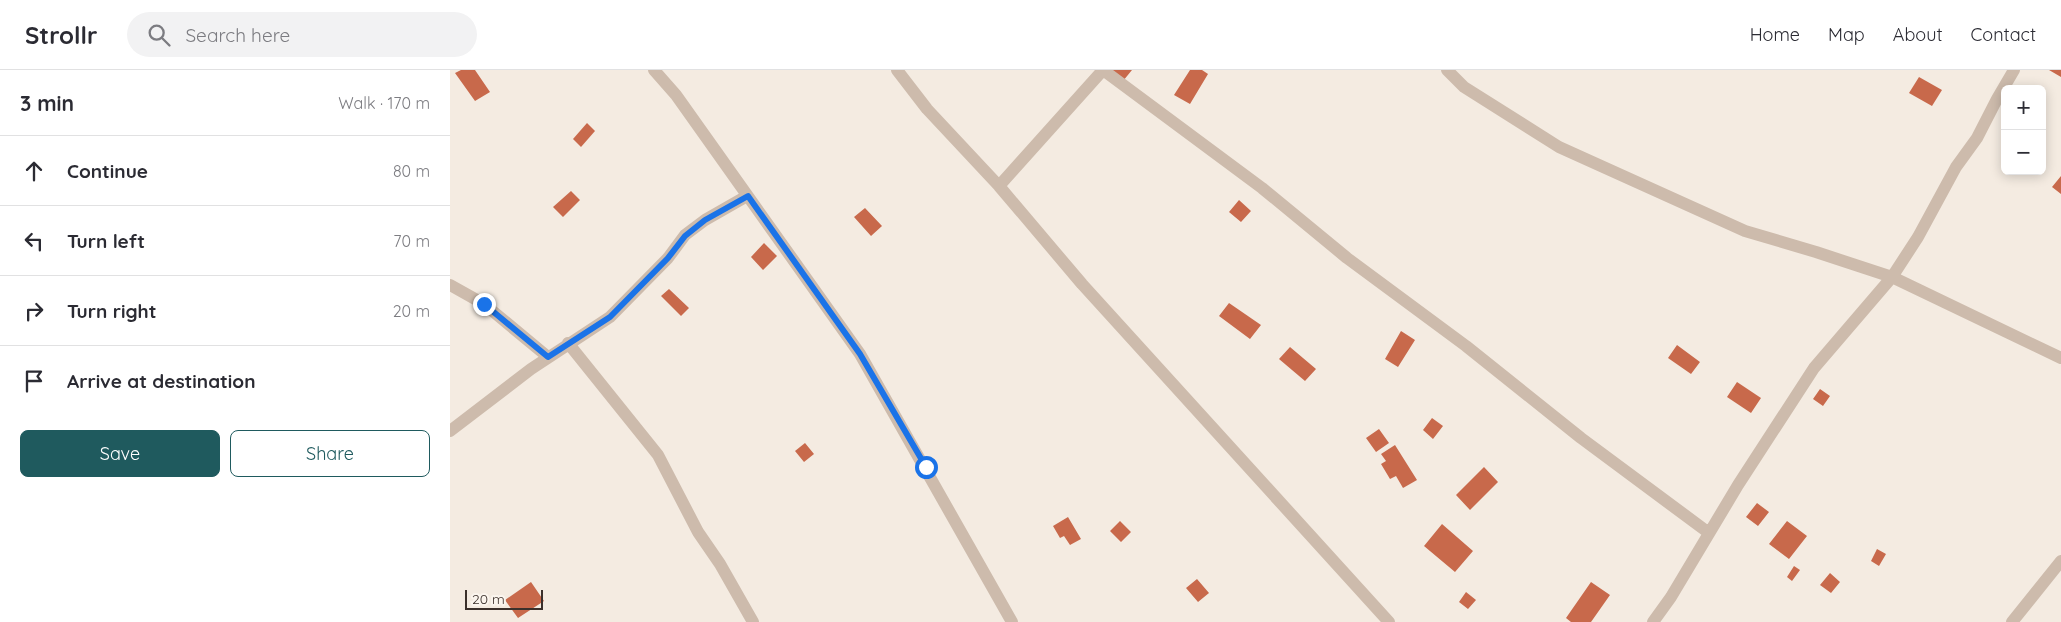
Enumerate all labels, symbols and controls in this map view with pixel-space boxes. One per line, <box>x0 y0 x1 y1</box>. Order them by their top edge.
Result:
search box <box>127 12 477 57</box>
text: Strollr <box>25 20 97 50</box>
icon: search <box>145 21 173 49</box>
text: Search here <box>185 23 290 47</box>
text: Home <box>1750 23 1800 46</box>
text: Map <box>1828 23 1865 46</box>
text: About <box>1893 23 1943 46</box>
text: Contact <box>1971 23 2036 46</box>
map controls <box>2001 85 2046 175</box>
button: + <box>2001 85 2046 130</box>
text: 3 min <box>20 90 74 116</box>
text: Walk · 170 m <box>338 93 430 113</box>
button: − <box>2001 130 2046 175</box>
icon: ahead <box>20 157 48 185</box>
text: Continue <box>67 159 148 183</box>
text: 80 m <box>393 161 430 181</box>
icon: left <box>20 227 48 255</box>
text: Turn left <box>67 229 145 253</box>
text: 70 m <box>393 231 430 251</box>
route end <box>473 293 496 316</box>
icon: right <box>20 297 48 325</box>
text: Turn right <box>67 299 156 323</box>
text: 20 m <box>393 301 430 321</box>
icon: arrive <box>20 367 48 395</box>
text: Arrive at destination <box>67 369 256 393</box>
button: Save <box>20 430 220 477</box>
button: Share <box>230 430 430 477</box>
route start <box>915 456 938 479</box>
scale bar <box>465 587 542 610</box>
text: 20 m <box>472 590 505 608</box>

